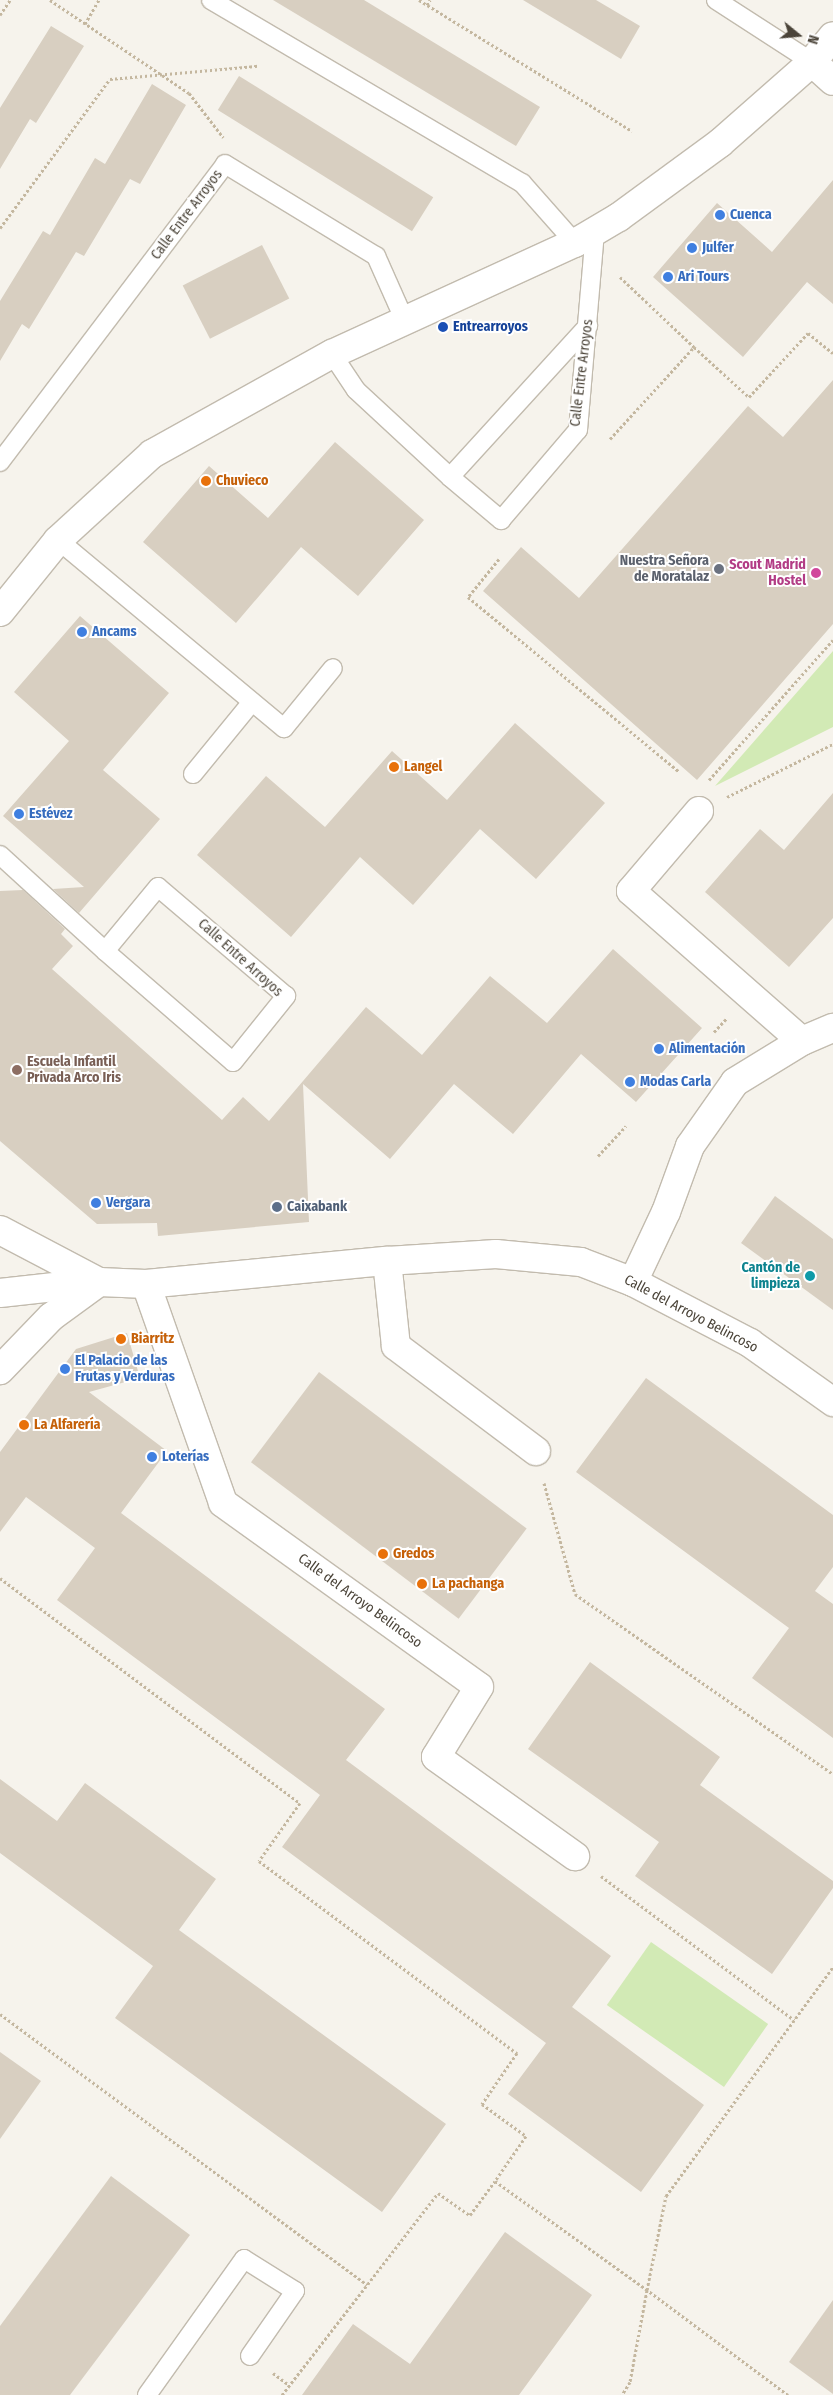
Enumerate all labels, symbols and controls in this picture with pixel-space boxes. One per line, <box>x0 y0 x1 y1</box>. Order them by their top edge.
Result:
north arrow <box>773 10 823 60</box>
text: N <box>803 33 822 46</box>
street label: Calle Entre Arroyos <box>148 167 226 263</box>
place label: Cuenca <box>730 207 772 223</box>
marker: Cuenca <box>714 209 726 221</box>
place label: Julfer <box>702 240 734 256</box>
marker: Julfer <box>686 242 698 254</box>
place label: Ari Tours <box>678 269 729 285</box>
marker: Ari Tours <box>662 271 674 283</box>
street label: Calle Entre Arroyos <box>567 318 597 428</box>
place label: Entrearroyos <box>453 319 528 335</box>
marker: Entrearroyos <box>437 321 449 333</box>
place label: Chuvieco <box>216 473 268 489</box>
marker: Chuvieco <box>200 475 212 487</box>
place label: Nuestra Señora de Moratalaz <box>620 553 709 586</box>
place label: Scout Madrid Hostel <box>729 557 806 590</box>
marker: Nuestra Señora de Moratalaz <box>713 563 725 575</box>
marker: Scout Madrid Hostel <box>810 567 822 579</box>
place label: Ancams <box>92 624 137 640</box>
marker: Ancams <box>76 626 88 638</box>
place label: Langel <box>404 759 442 775</box>
marker: Langel <box>388 761 400 773</box>
place label: Estévez <box>29 806 73 822</box>
marker: Estévez <box>13 808 25 820</box>
street label: Calle Entre Arroyos <box>194 916 286 1000</box>
place label: Alimentación <box>669 1041 745 1057</box>
marker: Alimentación <box>653 1043 665 1055</box>
place label: Escuela Infantil Privada Arco Iris <box>27 1054 121 1086</box>
marker: Escuela Infantil Privada Arco Iris <box>11 1064 23 1076</box>
place label: Modas Carla <box>640 1074 711 1090</box>
marker: Modas Carla <box>624 1076 636 1088</box>
place label: Vergara <box>106 1195 150 1211</box>
marker: Vergara <box>90 1197 102 1209</box>
place label: Caixabank <box>287 1199 347 1215</box>
marker: Caixabank <box>271 1201 283 1213</box>
place label: Cantón de limpieza <box>741 1260 800 1292</box>
marker: Cantón de limpieza <box>804 1270 816 1282</box>
street label: Calle del Arroyo Belincoso <box>621 1272 761 1356</box>
place label: Biarritz <box>131 1331 174 1347</box>
marker: Biarritz <box>115 1333 127 1345</box>
place label: El Palacio de las Frutas y Verduras <box>75 1353 175 1385</box>
marker: El Palacio de las Frutas y Verduras <box>59 1363 71 1375</box>
place label: La Alfarería <box>34 1417 101 1433</box>
marker: La Alfarería <box>18 1419 30 1431</box>
place label: Loterías <box>162 1449 209 1465</box>
marker: Loterías <box>146 1451 158 1463</box>
place label: Gredos <box>393 1546 434 1562</box>
marker: Gredos <box>377 1548 389 1560</box>
street label: Calle del Arroyo Belincoso <box>295 1550 425 1652</box>
place label: La pachanga <box>432 1576 504 1592</box>
marker: La pachanga <box>416 1578 428 1590</box>

